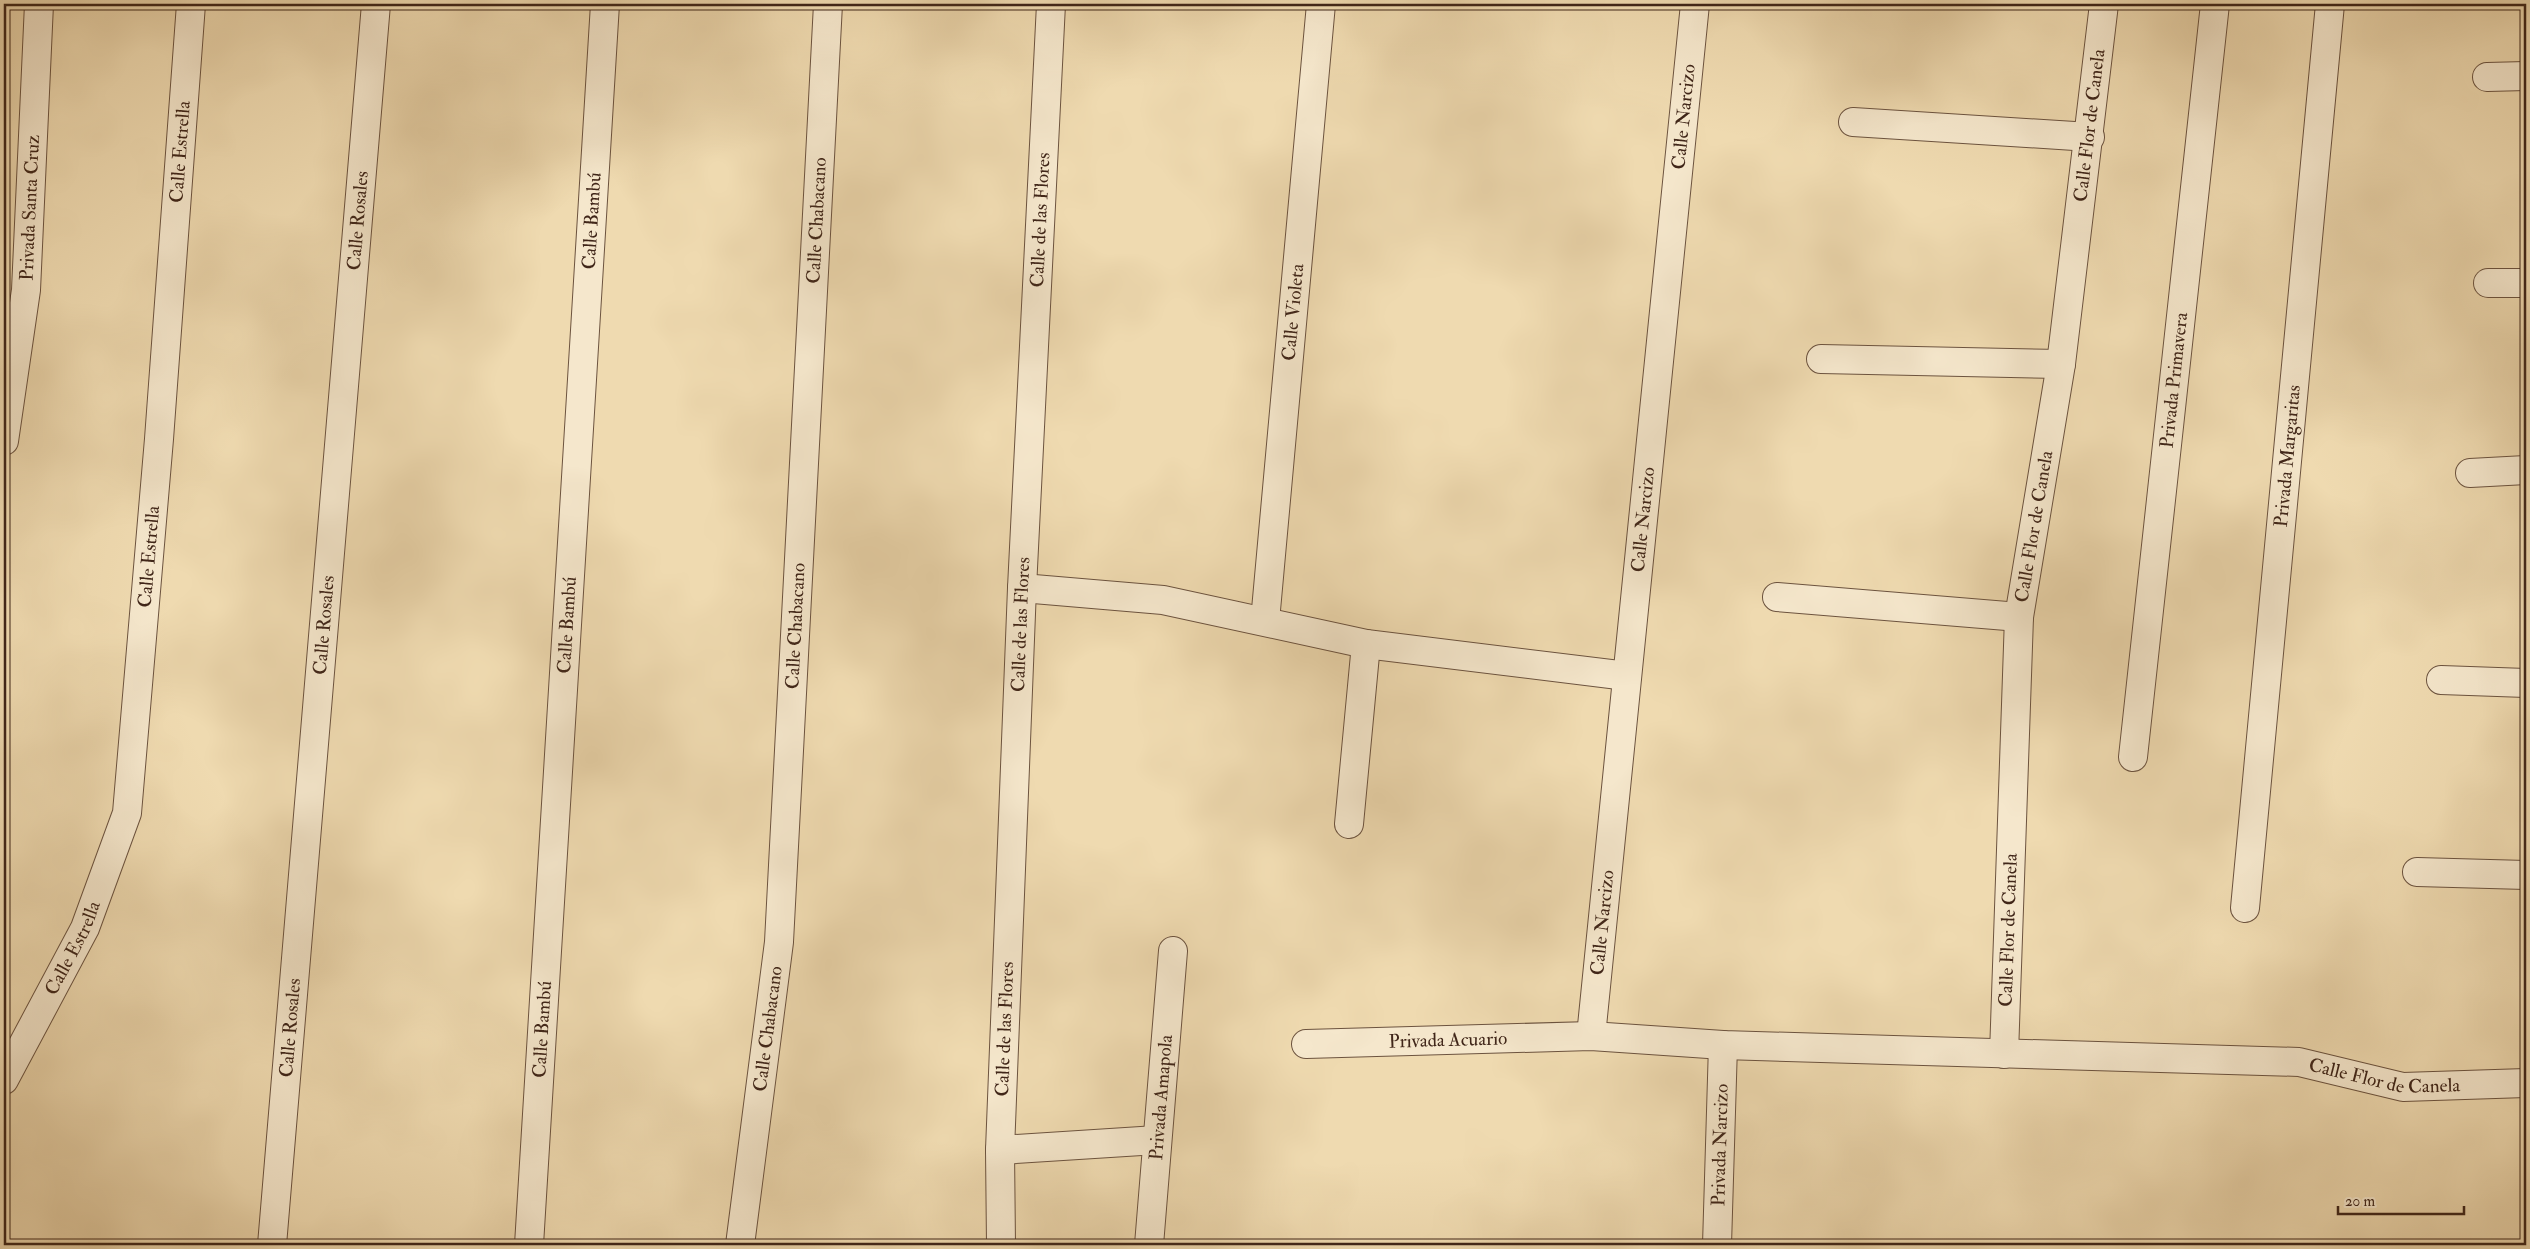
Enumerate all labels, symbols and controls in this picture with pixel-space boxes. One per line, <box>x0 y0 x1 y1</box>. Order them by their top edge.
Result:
street label: Calle Flor de Canela <box>2068 48 2111 203</box>
street label: Calle Narcizo <box>1666 63 1701 170</box>
street label: Calle Estrella <box>164 100 196 204</box>
street label: Privada Santa Cruz <box>14 134 45 281</box>
street label: Calle de las Flores <box>1025 152 1056 288</box>
street label: Calle Chabacano <box>801 157 832 284</box>
street label: Calle Rosales <box>342 170 374 271</box>
street label: Calle Bambú <box>577 171 607 270</box>
street label: Calle Violeta <box>1277 262 1309 362</box>
street label: Privada Primavera <box>2155 311 2193 449</box>
street label: Privada Margaritas <box>2269 384 2306 528</box>
street label: Calle Flor de Canela <box>2010 449 2058 604</box>
street label: Calle Narcizo <box>1626 466 1660 573</box>
street label: Calle Estrella <box>133 504 165 609</box>
street label: Calle de las Flores <box>1006 556 1036 692</box>
street label: Calle Chabacano <box>780 562 811 690</box>
street label: Calle Rosales <box>308 575 340 676</box>
street label: Calle Bambú <box>552 576 582 674</box>
street label: Calle Flor de Canela <box>1994 853 2023 1007</box>
street label: Calle Narcizo <box>1585 869 1620 976</box>
street label: Calle Estrella <box>39 898 106 999</box>
street label: Calle de las Flores <box>990 961 1019 1097</box>
street label: Calle Chabacano <box>748 965 788 1093</box>
street label: Calle Rosales <box>274 977 306 1078</box>
street label: Calle Bambú <box>527 980 557 1079</box>
street label: Privada Acuario <box>1388 1026 1508 1054</box>
street label: Privada Amapola <box>1144 1033 1178 1161</box>
street label: Calle Flor de Canela <box>2306 1053 2461 1099</box>
street label: Privada Narcizo <box>1706 1083 1734 1207</box>
scale bar <box>2338 1184 2464 1216</box>
text: 20 m <box>2345 1192 2375 1211</box>

